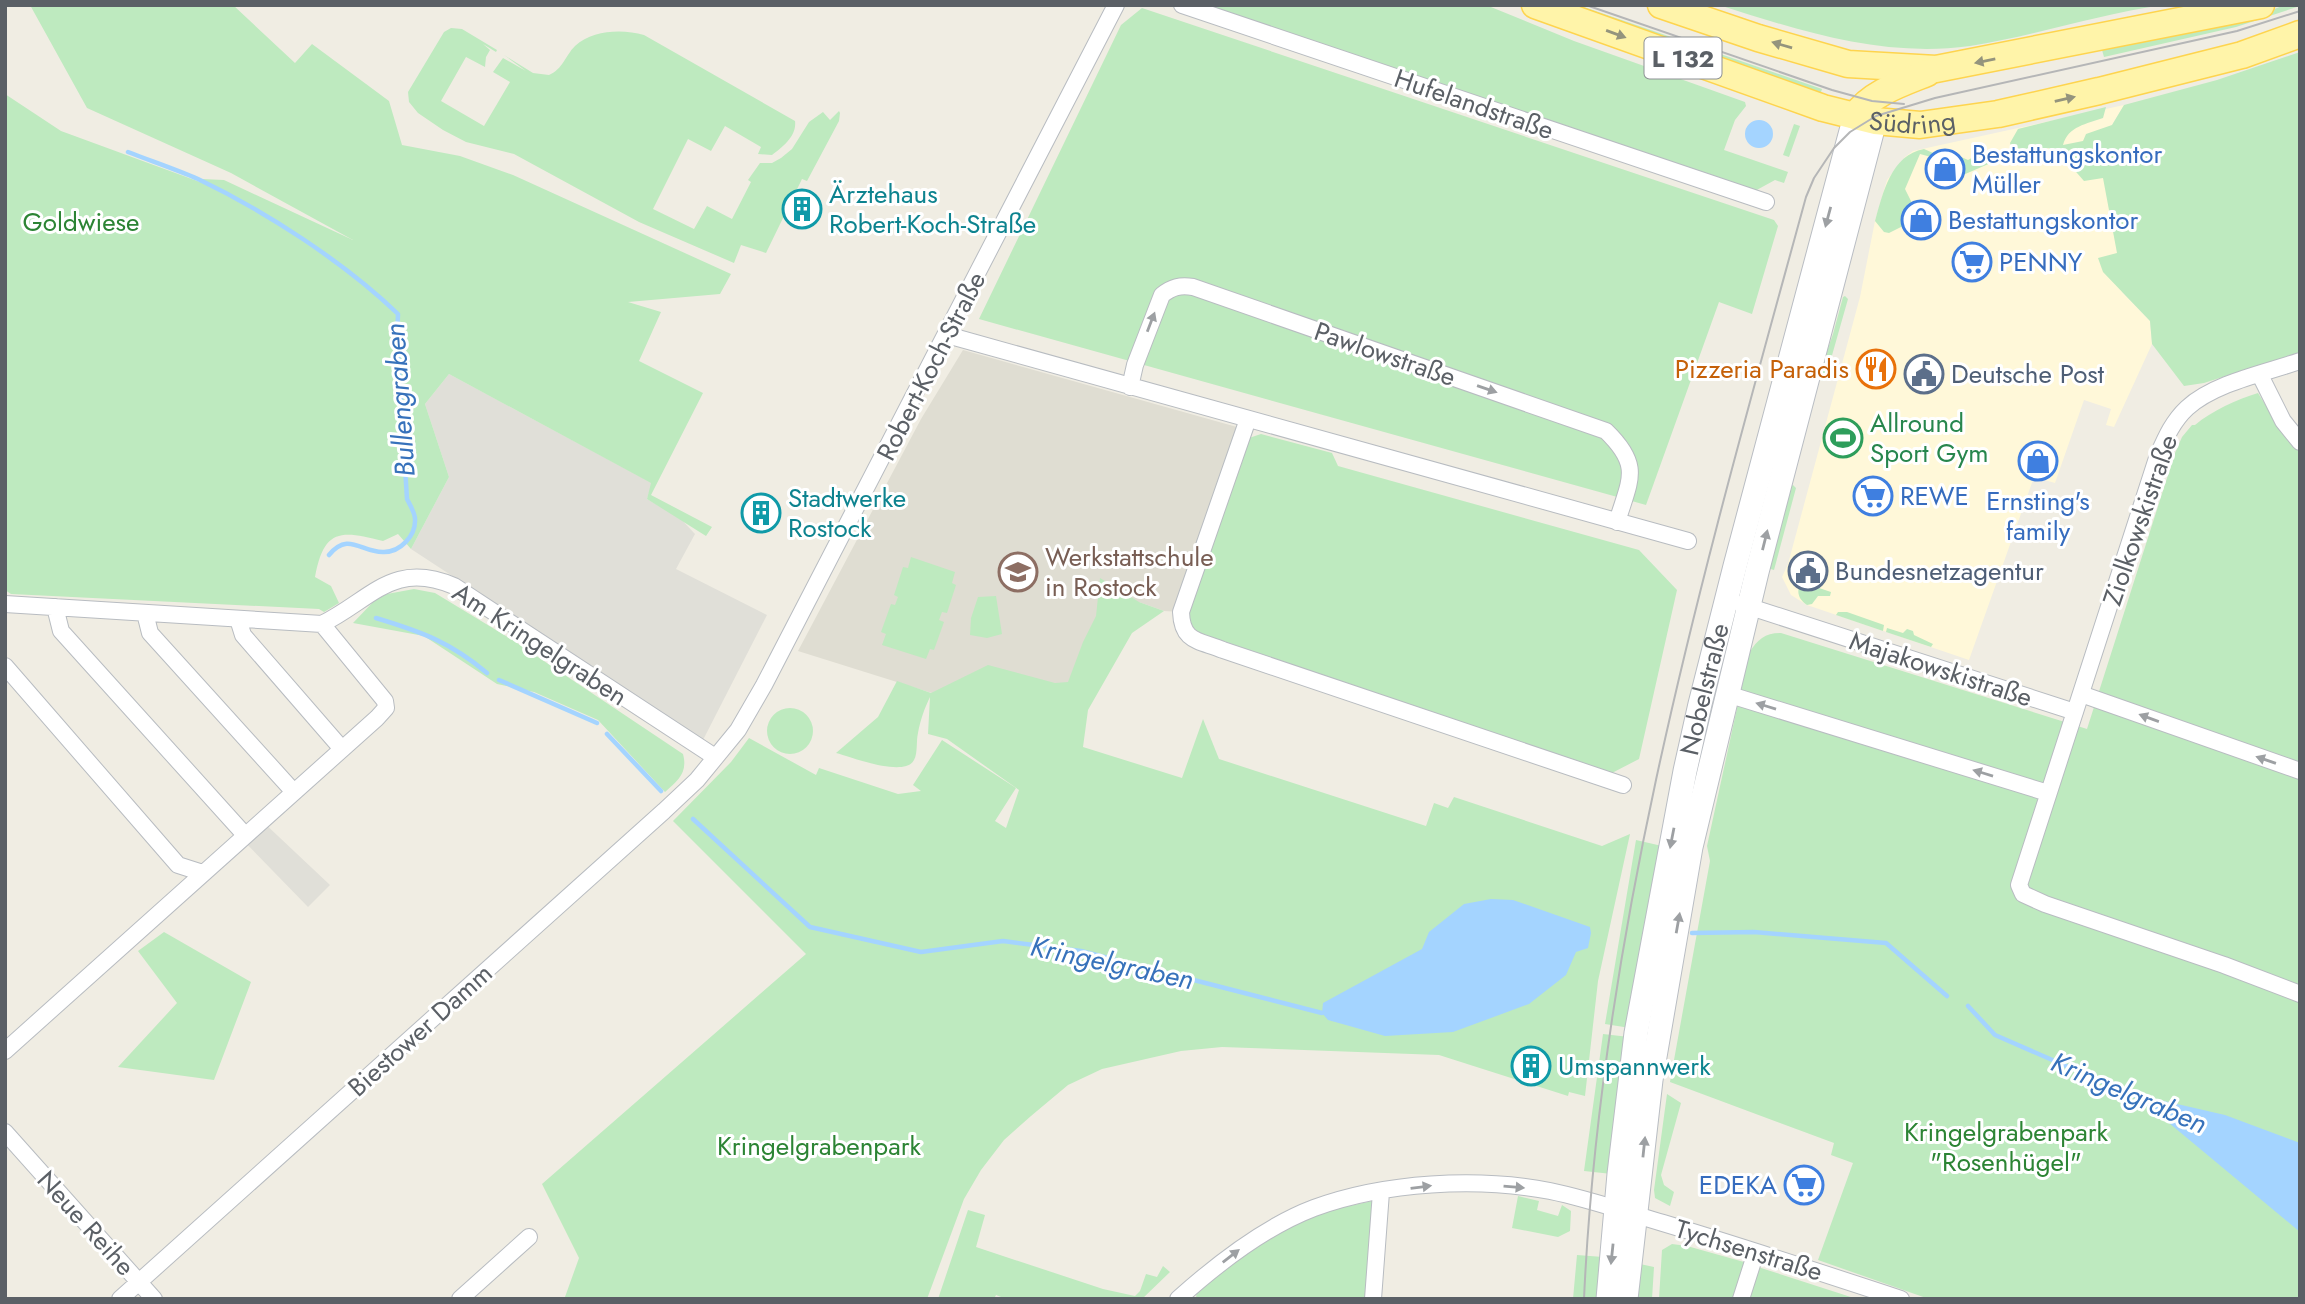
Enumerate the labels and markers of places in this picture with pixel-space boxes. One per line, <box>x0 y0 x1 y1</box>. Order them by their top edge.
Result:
place label: Bestattungskontor Müller <box>1972 135 2163 203</box>
shop icon: Bestattungskontor Müller <box>1924 148 1966 190</box>
place label: Ärztehaus Robert-Koch-Straße <box>829 175 1036 243</box>
building icon: Ärztehaus Robert-Koch-Straße <box>781 188 823 230</box>
shop icon: Bestattungskontor <box>1900 199 1942 241</box>
place label: Bestattungskontor <box>1948 201 2139 239</box>
supermarket icon: PENNY <box>1951 241 1993 283</box>
place label: PENNY <box>1999 243 2083 281</box>
restaurant icon: Pizzeria Paradis <box>1855 348 1897 390</box>
place label: Pizzeria Paradis <box>1675 350 1849 388</box>
public building icon: Deutsche Post <box>1903 353 1945 395</box>
place label: Deutsche Post <box>1951 355 2105 393</box>
place label: Allround Sport Gym <box>1870 404 1988 472</box>
sports icon: Allround Sport Gym <box>1822 417 1864 459</box>
shop icon: Ernsting's family <box>2017 440 2059 482</box>
supermarket icon: REWE <box>1852 475 1894 517</box>
place label: REWE <box>1900 477 1969 515</box>
place label: Stadtwerke Rostock <box>788 479 906 547</box>
place label: Ernsting's family <box>1986 482 2090 550</box>
building icon: Stadtwerke Rostock <box>740 492 782 534</box>
place label: Werkstattschule in Rostock <box>1045 538 1214 606</box>
public building icon: Bundesnetzagentur <box>1787 550 1829 592</box>
school or university icon: Werkstattschule in Rostock <box>997 551 1039 593</box>
place label: Bundesnetzagentur <box>1835 552 2044 590</box>
building icon: Umspannwerk <box>1510 1045 1552 1087</box>
place label: Umspannwerk <box>1558 1047 1711 1085</box>
supermarket icon: EDEKA <box>1783 1164 1825 1206</box>
place label: EDEKA <box>1699 1166 1778 1204</box>

